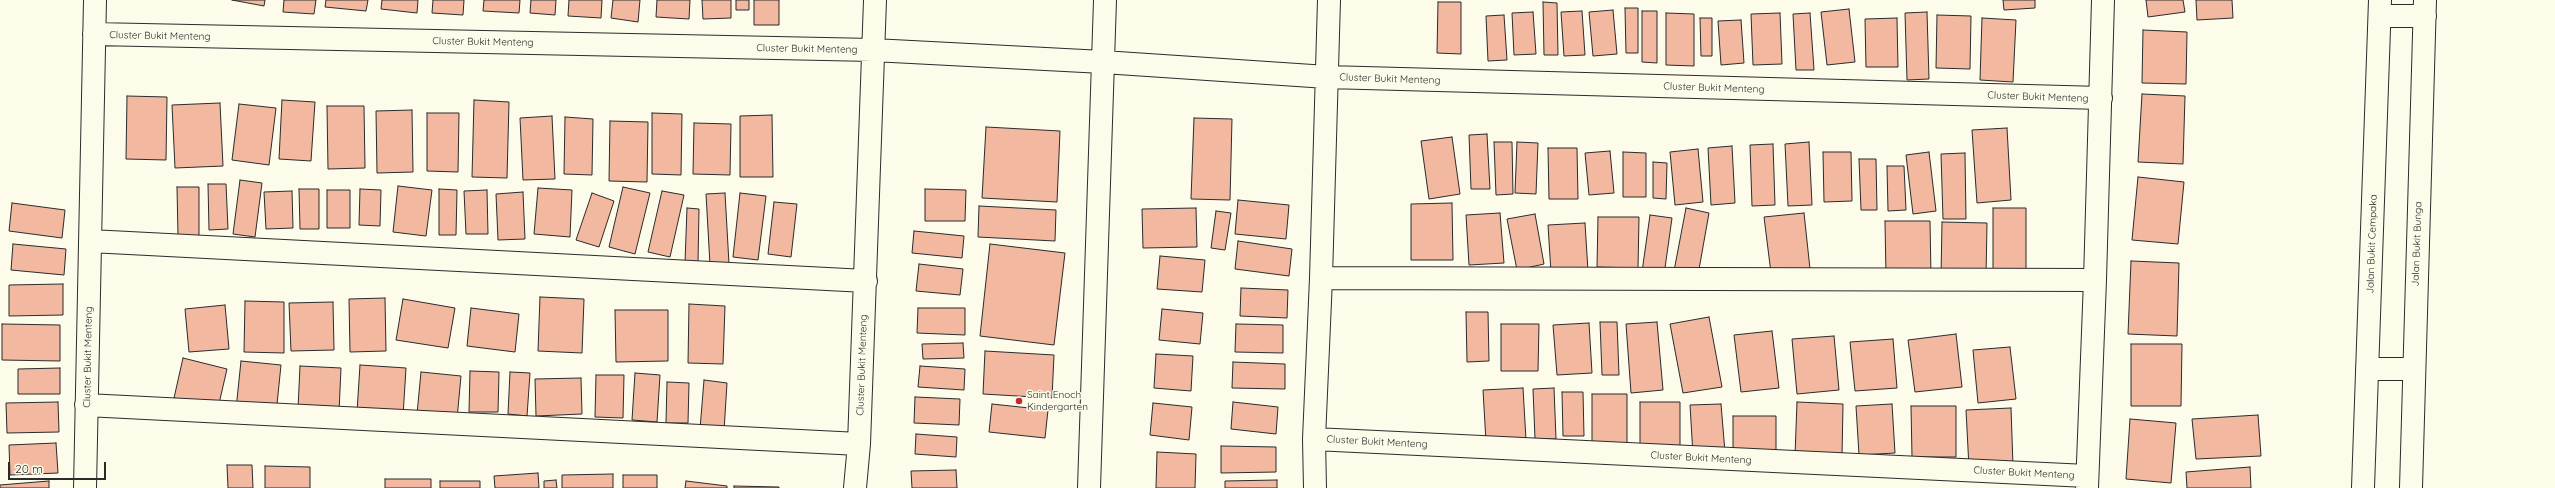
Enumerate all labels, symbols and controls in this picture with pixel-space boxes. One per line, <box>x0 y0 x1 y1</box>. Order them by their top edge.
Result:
street label: Cluster Bukit Menteng <box>109 29 211 43</box>
street label: Cluster Bukit Menteng <box>432 35 534 49</box>
street label: Cluster Bukit Menteng <box>756 42 858 56</box>
street label: Cluster Bukit Menteng <box>1339 71 1441 87</box>
street label: Cluster Bukit Menteng <box>1663 80 1765 96</box>
street label: Cluster Bukit Menteng <box>1987 89 2089 105</box>
street label: Jalan Bukit Cempaka <box>2364 194 2380 294</box>
street label: Jalan Bukit Bunga <box>2410 201 2424 287</box>
street label: Cluster Bukit Menteng <box>81 306 95 408</box>
street label: Cluster Bukit Menteng <box>854 314 870 416</box>
place label: Saint Enoch Kindergarten <box>1027 389 1088 412</box>
marker: Saint Enoch Kindergarten <box>1014 396 1024 406</box>
street label: Cluster Bukit Menteng <box>1326 433 1428 451</box>
street label: Cluster Bukit Menteng <box>1650 449 1752 467</box>
scale bar <box>10 454 108 480</box>
text: 20 m <box>15 461 43 476</box>
street label: Cluster Bukit Menteng <box>1973 464 2075 482</box>

